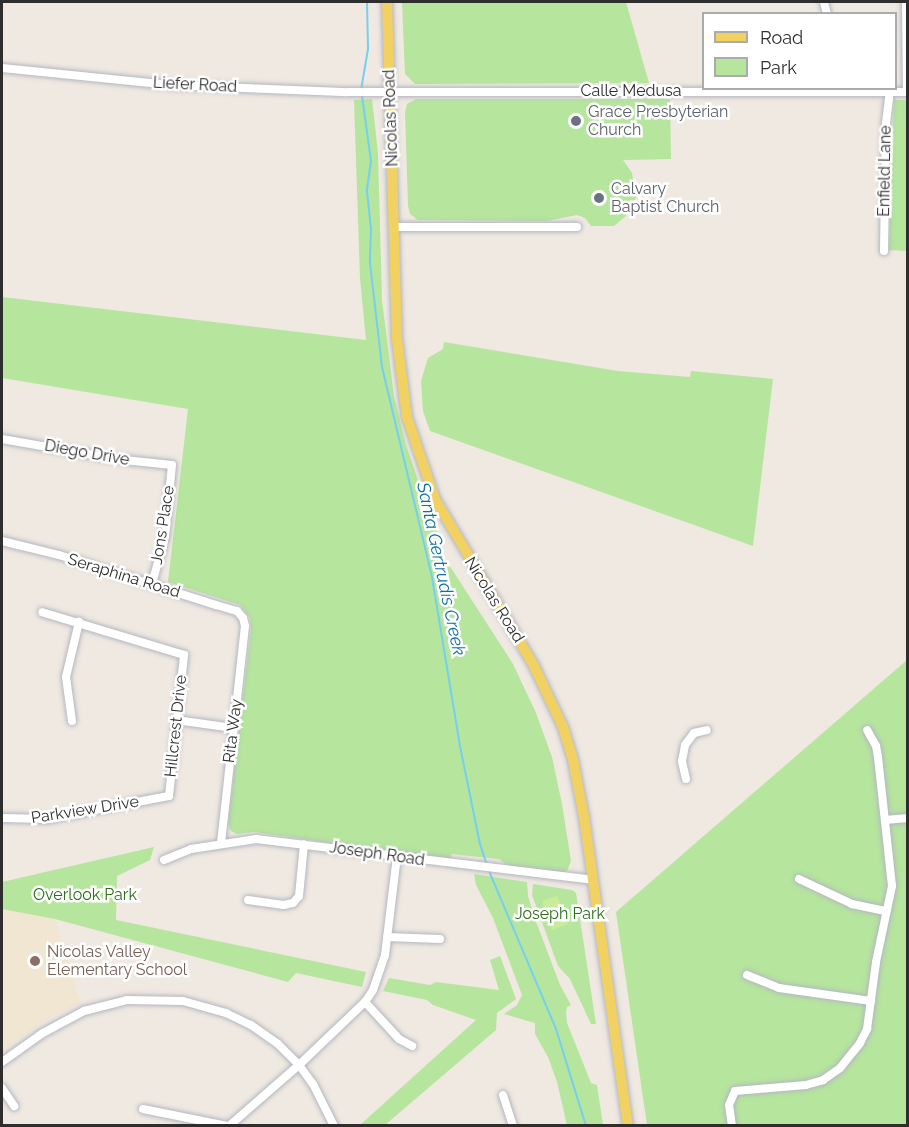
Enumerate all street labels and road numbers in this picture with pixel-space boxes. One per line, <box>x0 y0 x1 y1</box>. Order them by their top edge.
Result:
street label: Nicolas Road <box>380 69 402 167</box>
street label: Liefer Road <box>152 73 238 97</box>
street label: Calle Medusa <box>580 81 682 101</box>
street label: Enfield Lane <box>875 125 895 217</box>
street label: Diego Drive <box>43 436 131 470</box>
street label: Jons Place <box>147 484 179 566</box>
street label: Seraphina Road <box>65 550 183 602</box>
street label: Nicolas Road <box>460 554 528 646</box>
street label: Hillcrest Drive <box>161 674 191 778</box>
street label: Rita Way <box>220 698 246 764</box>
street label: Parkview Drive <box>30 792 140 828</box>
street label: Joseph Road <box>328 838 426 870</box>

